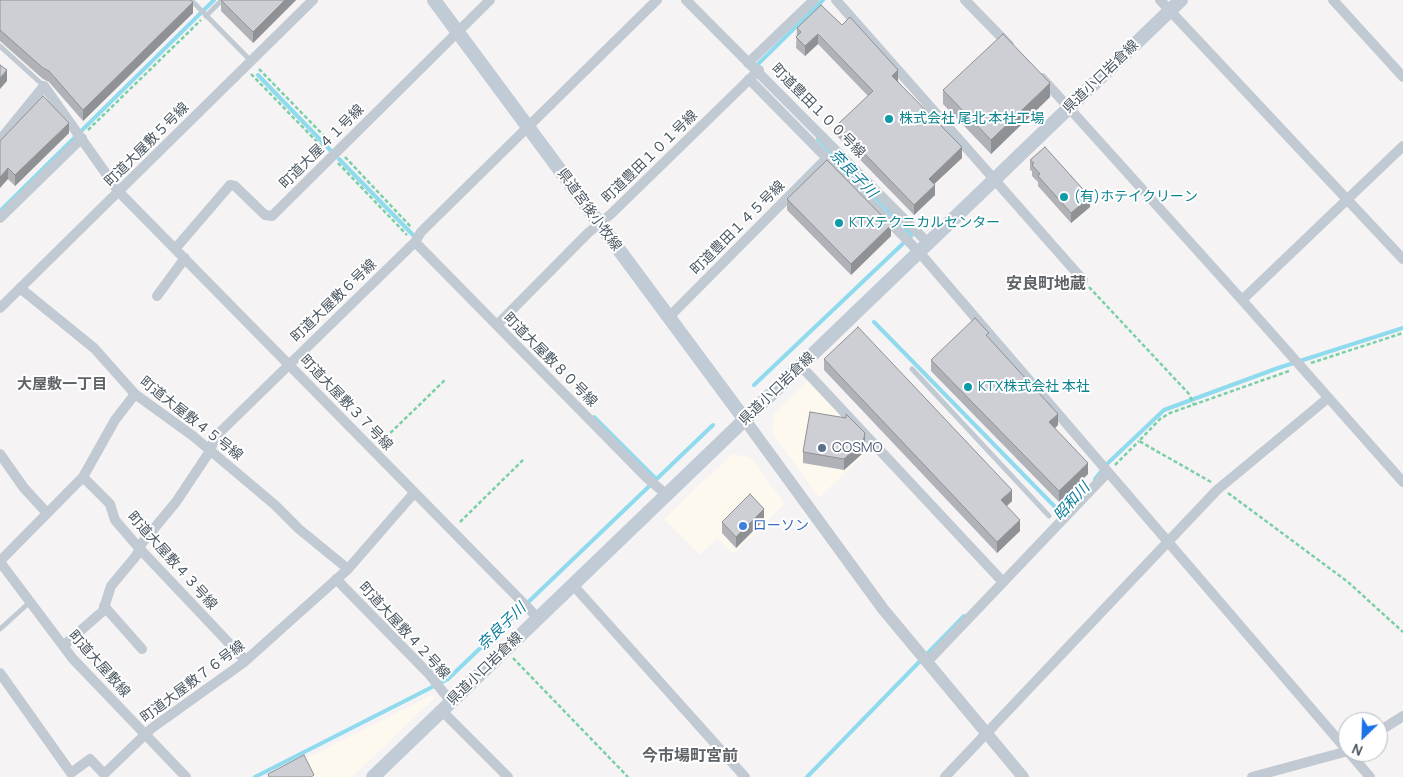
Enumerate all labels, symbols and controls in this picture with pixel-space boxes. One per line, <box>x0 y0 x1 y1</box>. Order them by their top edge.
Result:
street label: 県道小口岩倉線 <box>1060 37 1142 117</box>
street label: 町道豊田１００号線 <box>768 61 868 161</box>
street label: 町道大屋敷５号線 <box>101 99 193 191</box>
street label: 町道大屋４１号線 <box>276 101 368 193</box>
street label: 町道豊田１０１号線 <box>599 107 701 207</box>
place label: 株式会社 尾北 本社工場 <box>899 111 1045 127</box>
marker: 株式会社 尾北 本社工場 <box>883 113 895 125</box>
water label: 奈良子川 <box>826 146 880 202</box>
street label: 県道宮後小牧線 <box>553 165 625 255</box>
street label: 町道豊田１４５号線 <box>688 178 788 278</box>
place label: (有)ホテイクリーン <box>1074 189 1198 205</box>
marker: (有)ホテイクリーン <box>1058 191 1070 203</box>
place label: KTXテクニカルセンター <box>849 215 1000 231</box>
marker: KTXテクニカルセンター <box>833 217 845 229</box>
street label: 町道大屋敷６号線 <box>288 256 380 346</box>
district label: 安良町地蔵 <box>1006 275 1086 295</box>
street label: 町道大屋敷８０号線 <box>500 310 600 410</box>
street label: 県道小口岩倉線 <box>736 349 818 429</box>
street label: 町道大屋敷３７号線 <box>296 352 396 454</box>
street label: 町道大屋敷４５号線 <box>136 374 246 464</box>
district label: 大屋敷一丁目 <box>17 376 107 394</box>
place label: KTX株式会社 本社 <box>978 379 1090 395</box>
marker: KTX株式会社 本社 <box>962 381 974 393</box>
place label: COSMO <box>832 440 883 456</box>
marker: COSMO <box>816 442 828 454</box>
water label: 昭和川 <box>1050 479 1094 525</box>
street label: 町道大屋敷４３号線 <box>124 509 220 613</box>
place label: ローソン <box>753 518 809 534</box>
marker: ローソン <box>737 520 749 532</box>
street label: 町道大屋敷４２号線 <box>355 579 453 683</box>
water label: 奈良子川 <box>474 600 530 654</box>
street label: 町道大屋敷線 <box>65 627 133 701</box>
street label: 県道小口岩倉線 <box>444 629 526 709</box>
street label: 町道大屋敷７６号線 <box>138 637 248 727</box>
north arrow <box>1338 712 1388 762</box>
text: N <box>1349 740 1366 761</box>
district label: 今市場町宮前 <box>642 747 738 767</box>

